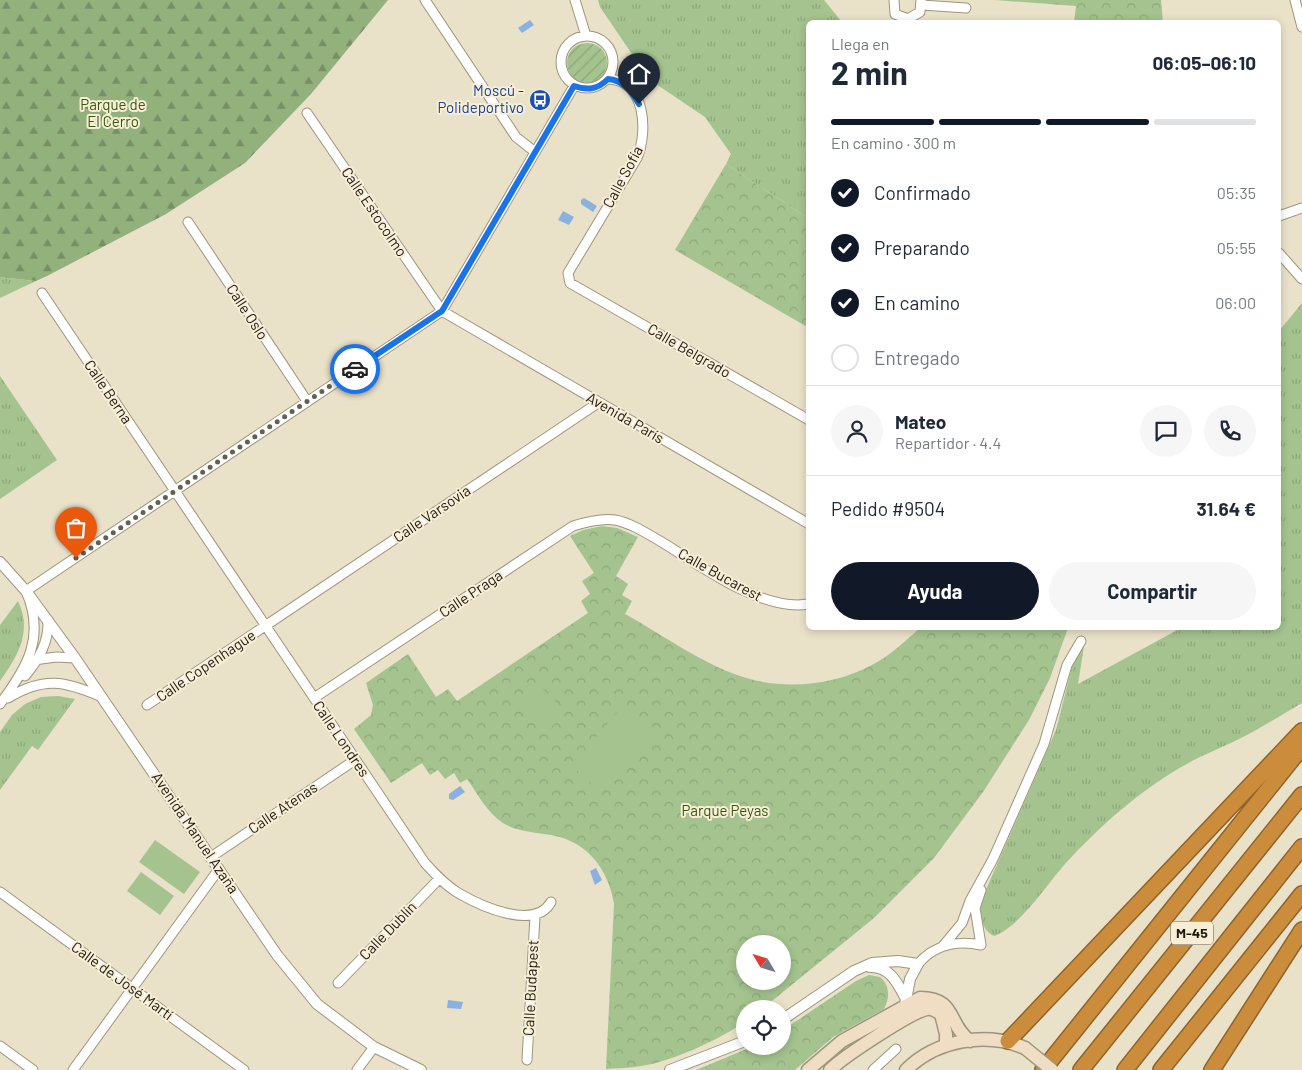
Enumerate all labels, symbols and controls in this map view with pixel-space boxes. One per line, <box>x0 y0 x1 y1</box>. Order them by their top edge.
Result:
text: Llega en <box>831 34 889 53</box>
text: 06:05–06:10 <box>1152 51 1256 74</box>
pin <box>618 53 660 104</box>
text: 2 min <box>831 53 908 91</box>
icon: home <box>625 60 653 88</box>
place label: Moscú - Polideportivo <box>437 81 524 116</box>
bus stop icon: Moscú - Polideportivo <box>528 88 552 112</box>
park label: Parque de El Cerro <box>80 95 146 130</box>
text: En camino · 300 m <box>831 133 956 152</box>
street label: Calle Sofía <box>598 142 646 211</box>
street label: Calle Estocolmo <box>338 163 411 260</box>
icon: check <box>831 179 859 207</box>
text: Confirmado <box>874 181 971 204</box>
text: 05:35 <box>1217 183 1256 202</box>
icon: check <box>831 234 859 262</box>
text: Preparando <box>874 236 970 259</box>
text: 05:55 <box>1217 238 1256 257</box>
street label: Calle Oslo <box>223 280 272 343</box>
icon: check <box>831 289 859 317</box>
text: En camino <box>874 291 960 314</box>
text: 06:00 <box>1215 293 1256 312</box>
street label: Calle Belgrado <box>645 319 734 381</box>
courier <box>330 344 380 394</box>
text: Entregado <box>874 346 960 369</box>
icon: car <box>341 355 369 383</box>
street label: Calle Berna <box>81 356 137 427</box>
street label: Avenida París <box>583 388 668 447</box>
button: person <box>831 405 883 457</box>
button: chat <box>1140 405 1192 457</box>
button: phone <box>1204 405 1256 457</box>
text: Mateo <box>895 410 946 433</box>
text: Repartidor · 4.4 <box>895 433 1001 452</box>
street label: Calle Varsovia <box>389 481 474 546</box>
text: Pedido #9504 <box>831 497 945 520</box>
text: 31.64 € <box>1196 497 1256 520</box>
pin <box>55 507 97 558</box>
icon: bag <box>62 514 90 542</box>
street label: Calle Bucarest <box>675 544 766 605</box>
button: Ayuda <box>831 562 1039 620</box>
button: Compartir <box>1049 562 1256 620</box>
street label: Calle Praga <box>435 566 505 621</box>
street label: Calle Copenhague <box>152 625 259 705</box>
street label: Calle Londres <box>310 697 374 780</box>
street label: Avenida Manuel Azaña <box>149 768 243 897</box>
street label: Calle Atenas <box>244 777 321 837</box>
park label: Parque Peyas <box>681 801 769 819</box>
street label: Calle Dublín <box>355 897 420 963</box>
road number: M-45 <box>1171 921 1213 944</box>
north arrow <box>736 935 791 990</box>
map controls <box>736 935 791 1055</box>
street label: Calle de José Martí <box>68 937 177 1023</box>
street label: Calle Budapest <box>518 939 542 1037</box>
button: locate <box>736 1000 791 1055</box>

